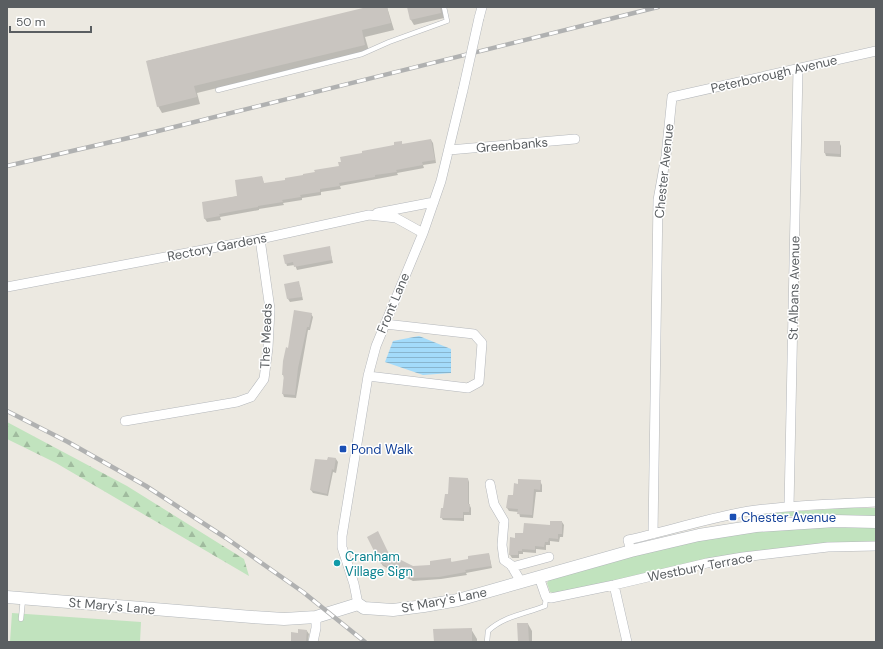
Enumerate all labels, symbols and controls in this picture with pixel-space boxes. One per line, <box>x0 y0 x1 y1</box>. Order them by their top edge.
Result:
scale bar <box>10 8 91 34</box>
text: 50 m <box>16 14 45 30</box>
street label: Peterborough Avenue <box>709 51 839 97</box>
street label: Chester Avenue <box>651 123 677 219</box>
street label: Greenbanks <box>475 133 549 157</box>
street label: Rectory Gardens <box>166 229 268 265</box>
street label: St Albans Avenue <box>785 236 803 340</box>
street label: Front Lane <box>373 270 413 336</box>
street label: The Meads <box>256 303 276 369</box>
place label: Pond Walk <box>351 441 414 458</box>
marker: Pond Walk <box>338 444 348 454</box>
place label: Chester Avenue <box>741 509 836 526</box>
marker: Chester Avenue <box>728 512 738 522</box>
place label: Cranham Village Sign <box>345 548 413 580</box>
street label: Westbury Terrace <box>646 548 754 586</box>
marker: Cranham Village Sign <box>332 558 342 568</box>
street label: St Mary's Lane <box>400 583 488 617</box>
street label: St Mary's Lane <box>68 594 156 618</box>

